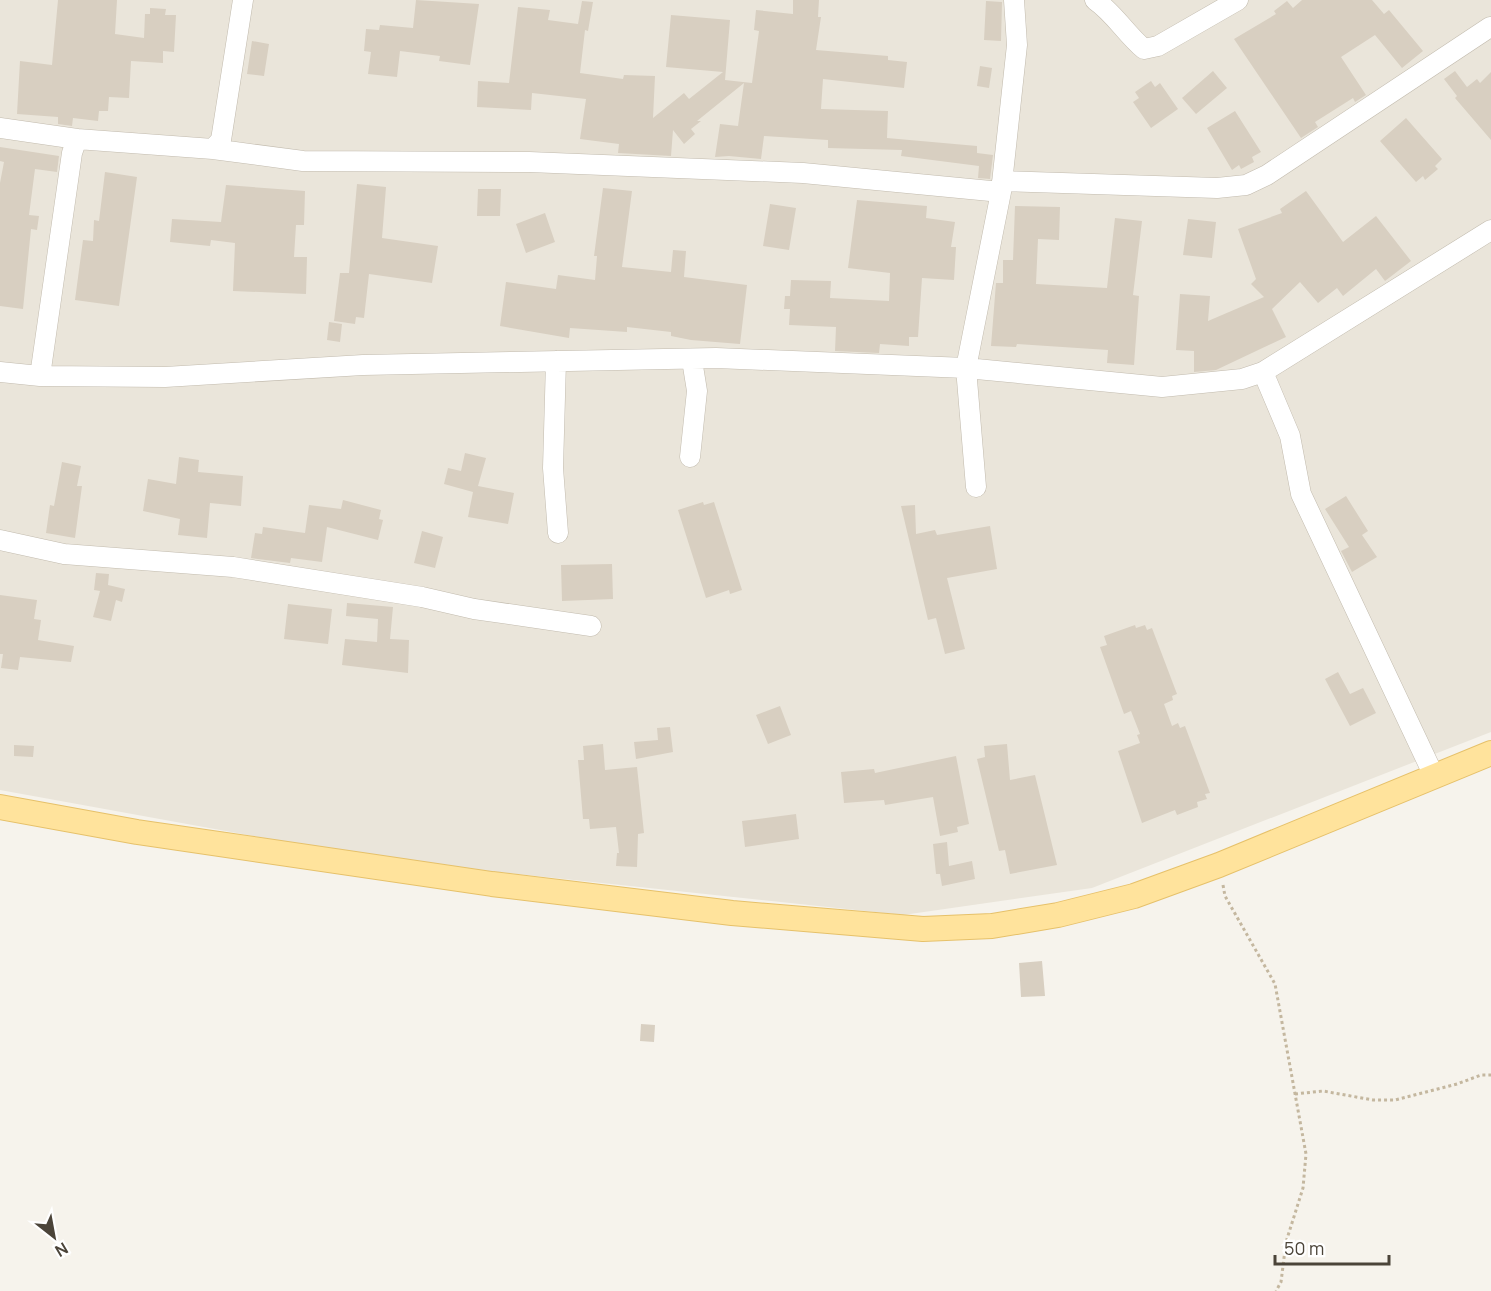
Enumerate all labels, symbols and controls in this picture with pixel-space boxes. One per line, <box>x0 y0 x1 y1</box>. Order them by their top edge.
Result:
north arrow <box>24 1207 84 1267</box>
scale bar <box>1275 1228 1389 1266</box>
text: 50 m <box>1284 1236 1324 1260</box>
text: N <box>51 1237 72 1262</box>

